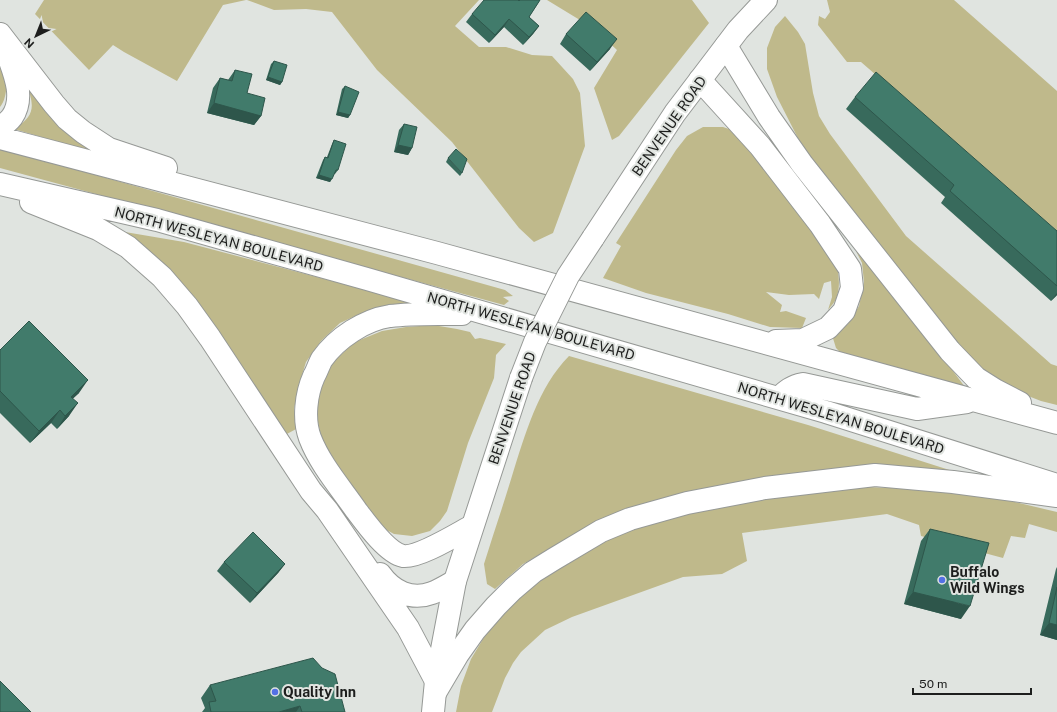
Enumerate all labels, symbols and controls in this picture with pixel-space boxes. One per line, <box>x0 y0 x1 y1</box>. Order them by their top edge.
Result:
north arrow <box>16 16 56 56</box>
text: N <box>22 36 36 51</box>
street label: BENVENUE ROAD <box>629 73 709 179</box>
street label: NORTH WESLEYAN BOULEVARD <box>113 203 325 275</box>
street label: NORTH WESLEYAN BOULEVARD <box>425 289 637 363</box>
street label: BENVENUE ROAD <box>485 350 539 466</box>
street label: NORTH WESLEYAN BOULEVARD <box>736 379 946 457</box>
place label: Buffalo Wild Wings <box>950 564 1025 596</box>
marker: Buffalo Wild Wings <box>937 575 947 585</box>
scale bar <box>913 670 1031 696</box>
text: 50 m <box>919 677 947 691</box>
place label: Quality Inn <box>283 684 356 700</box>
marker: Quality Inn <box>270 687 280 697</box>

